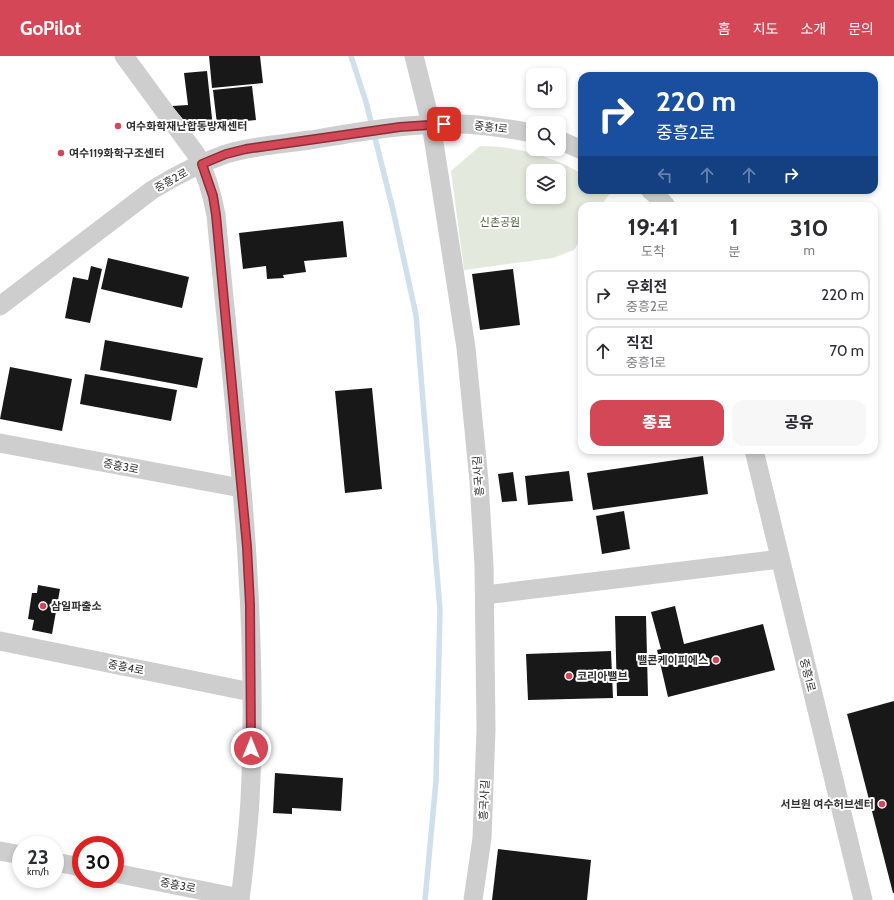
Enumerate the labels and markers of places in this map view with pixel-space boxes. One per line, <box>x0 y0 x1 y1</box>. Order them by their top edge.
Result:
pin <box>427 107 461 141</box>
place label: 여수화학재난합동방재센터 <box>126 119 247 133</box>
marker: 여수화학재난합동방재센터 <box>113 121 123 131</box>
place label: 여수119화학구조센터 <box>69 146 164 160</box>
marker: 여수119화학구조센터 <box>56 148 66 158</box>
place label: 삼일파출소 <box>51 599 102 613</box>
marker: 삼일파출소 <box>38 601 48 611</box>
place label: 밸콘케이피에스 <box>637 653 708 667</box>
marker: 밸콘케이피에스 <box>711 655 721 665</box>
place label: 코리아밸브 <box>577 669 628 683</box>
marker: 코리아밸브 <box>564 671 574 681</box>
place label: 서브원 여수허브센터 <box>780 797 874 811</box>
marker: 서브원 여수허브센터 <box>877 799 887 809</box>

